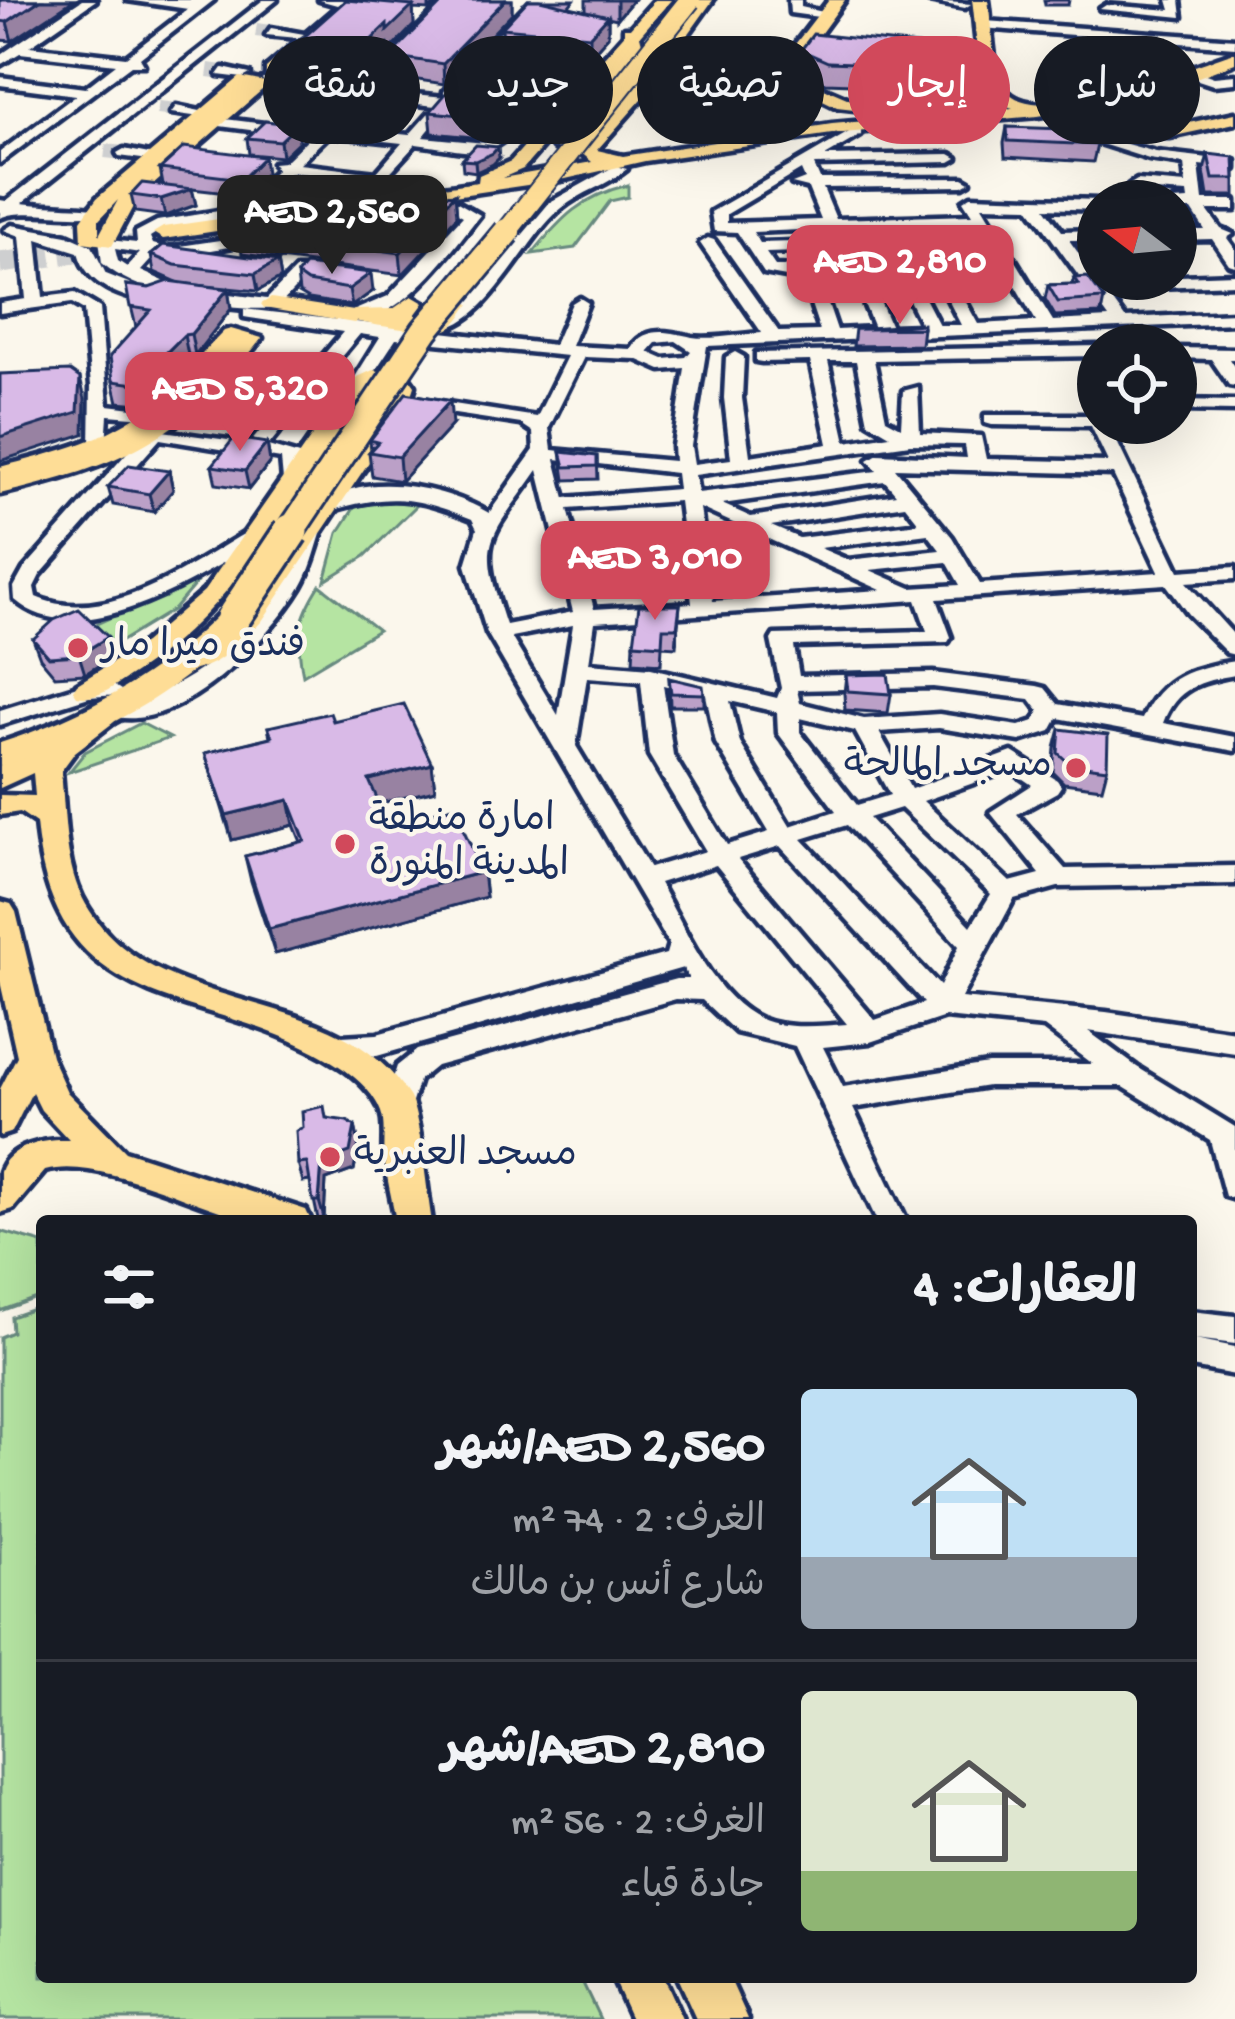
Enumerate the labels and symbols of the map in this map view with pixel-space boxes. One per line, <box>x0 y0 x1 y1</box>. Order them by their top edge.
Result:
pin: AED 2,560 <box>195 175 469 277</box>
north arrow <box>1077 180 1197 300</box>
pin: AED 2,810 <box>763 225 1037 327</box>
pin: AED 5,320 <box>103 352 377 454</box>
pin: AED 3,010 <box>518 521 792 623</box>
place label: فندق ميرا مار <box>99 625 305 671</box>
marker: فندق ميرا مار <box>65 635 91 661</box>
place label: مسجد المالحة <box>844 745 1052 791</box>
marker: مسجد المالحة <box>1063 755 1089 781</box>
place label: امارة منطقة المدينة المنورة <box>369 799 569 890</box>
marker: امارة منطقة المدينة المنورة <box>332 831 358 857</box>
place label: مسجد العنبرية <box>354 1134 577 1180</box>
marker: مسجد العنبرية <box>317 1144 343 1170</box>

